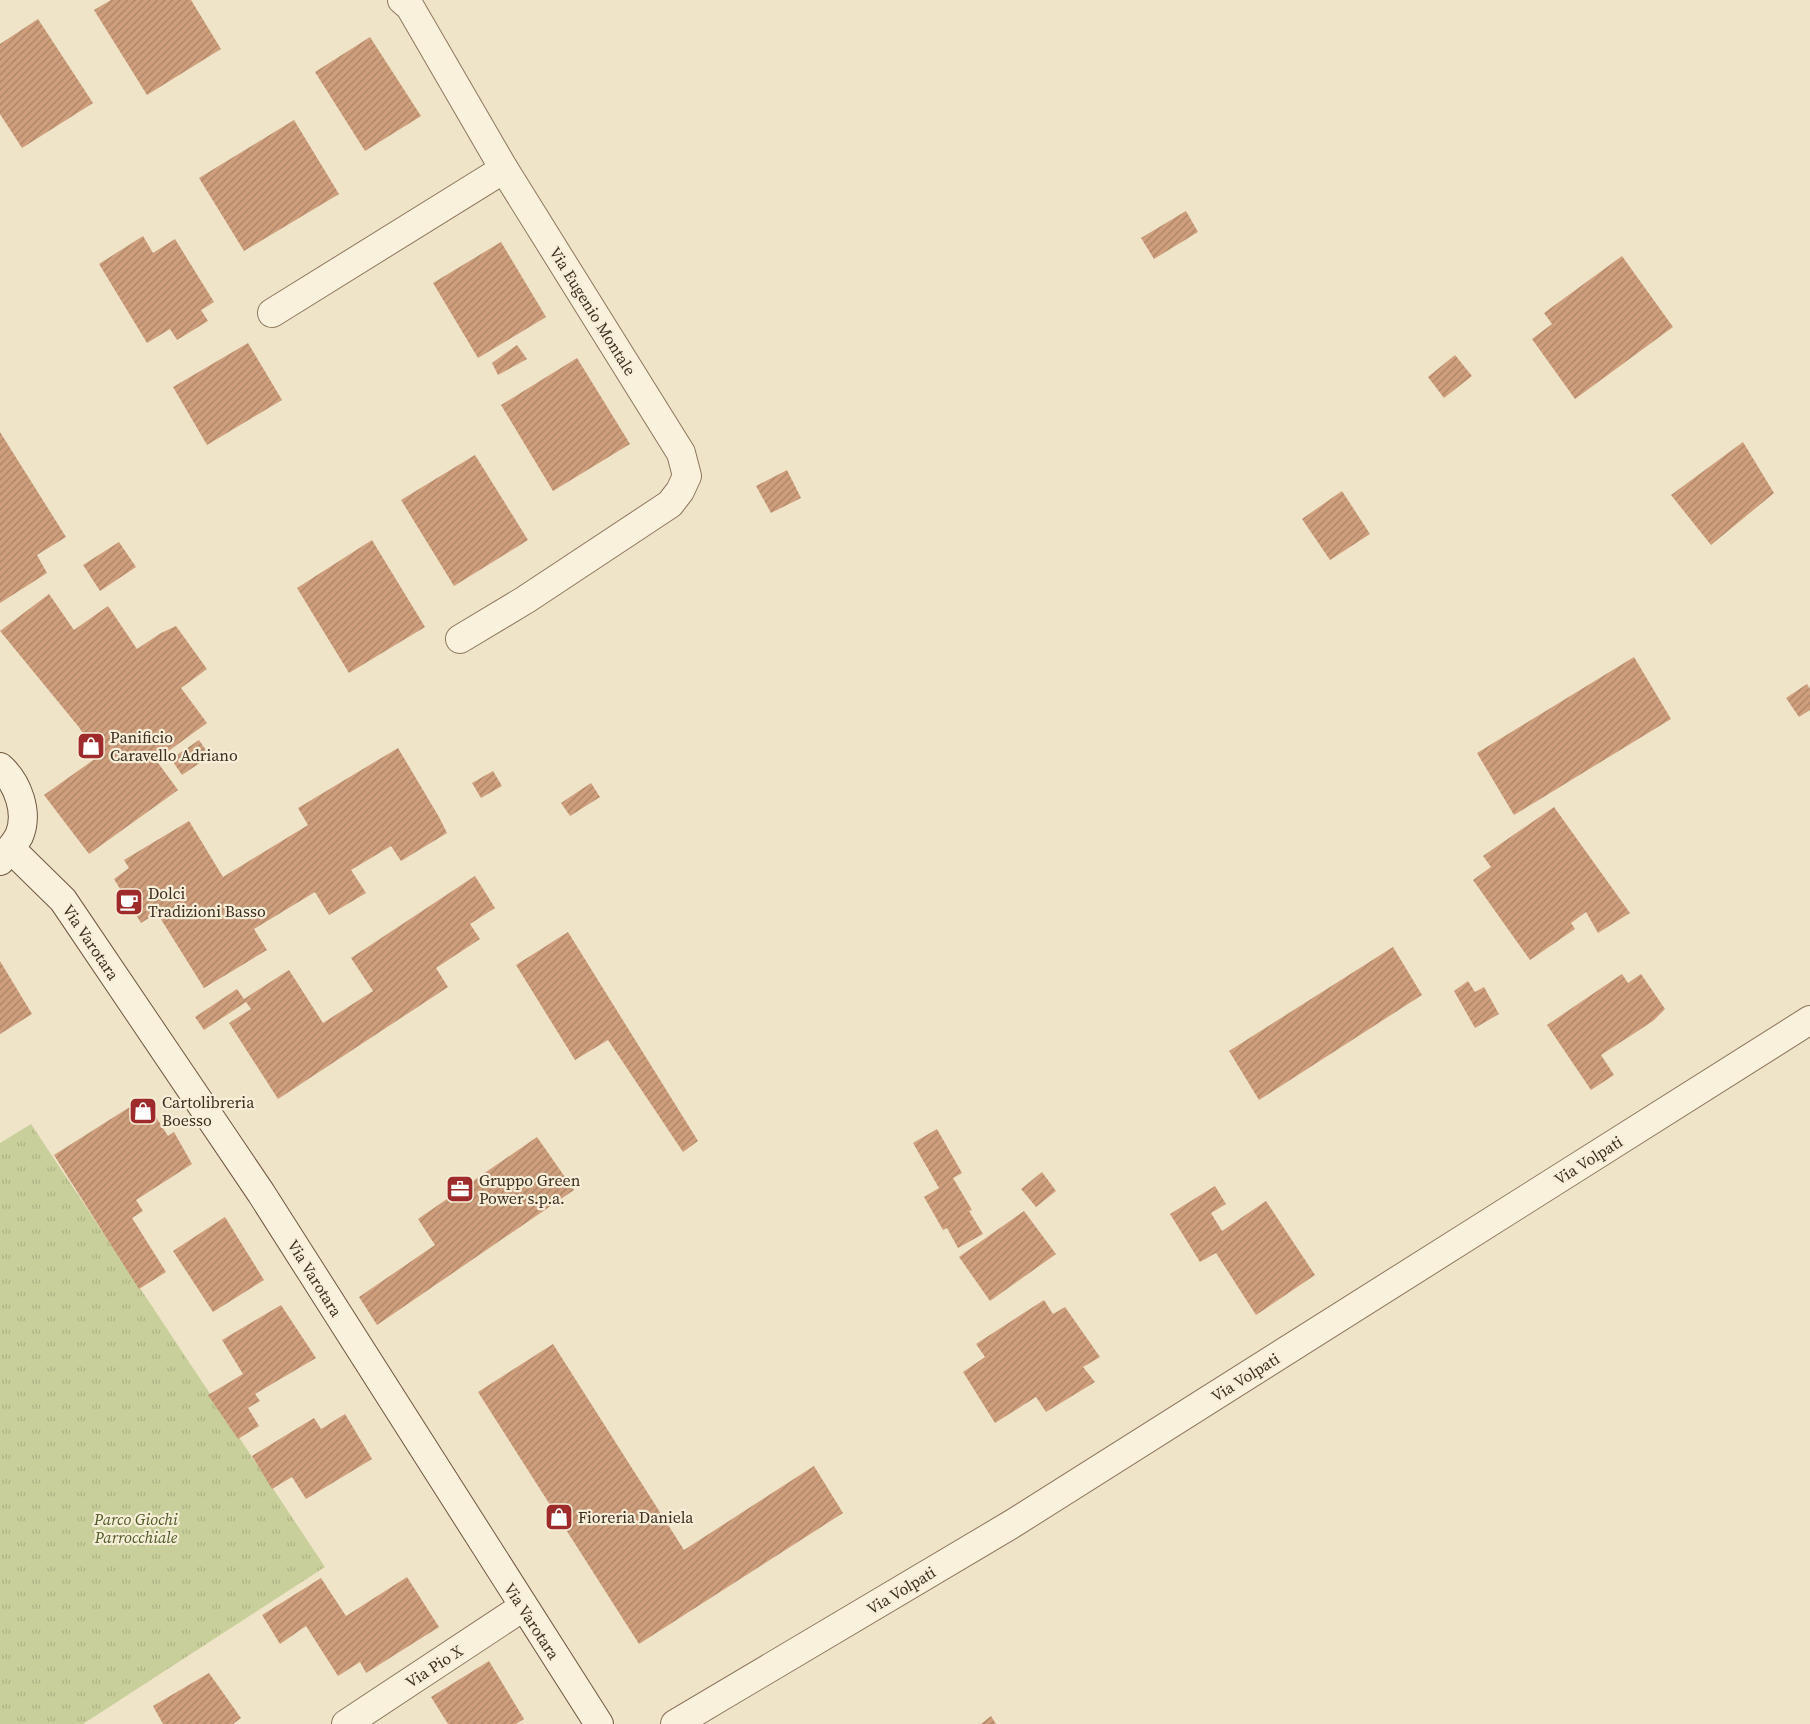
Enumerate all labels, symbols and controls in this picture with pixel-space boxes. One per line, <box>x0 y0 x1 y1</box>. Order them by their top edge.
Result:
street label: Via Eugenio Montale <box>545 243 641 379</box>
place label: Panificio Caravello Adriano <box>110 726 238 766</box>
shop icon: Panificio Caravello Adriano <box>76 731 106 761</box>
place label: Dolci Tradizioni Basso <box>148 882 266 922</box>
cafe icon: Dolci Tradizioni Basso <box>114 887 144 917</box>
street label: Via Varotara <box>57 900 125 985</box>
place label: Cartolibreria Boesso <box>162 1091 255 1131</box>
shop icon: Cartolibreria Boesso <box>128 1096 158 1126</box>
street label: Via Volpati <box>1550 1130 1627 1190</box>
place label: Gruppo Green Power s.p.a. <box>479 1169 581 1209</box>
office icon: Gruppo Green Power s.p.a. <box>445 1174 475 1204</box>
street label: Via Varotara <box>283 1235 348 1322</box>
street label: Via Volpati <box>1207 1347 1284 1407</box>
shop icon: Fioreria Daniela <box>544 1502 574 1532</box>
place label: Fioreria Daniela <box>578 1506 694 1528</box>
park label: Parco Giochi Parrocchiale <box>93 1508 178 1548</box>
street label: Via Volpati <box>862 1561 940 1619</box>
street label: Via Varotara <box>499 1578 565 1664</box>
street label: Via Pio X <box>401 1639 467 1693</box>

